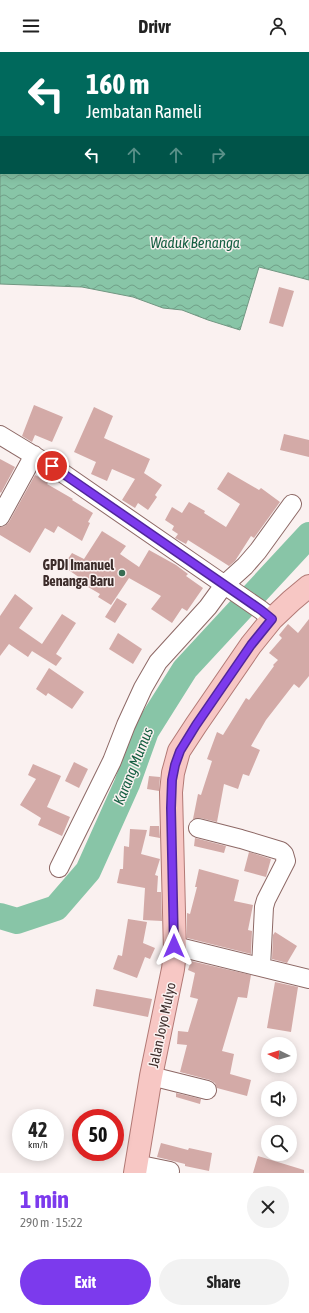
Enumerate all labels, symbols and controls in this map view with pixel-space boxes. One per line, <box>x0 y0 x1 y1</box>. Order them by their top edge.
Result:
icon: menu <box>20 15 42 37</box>
icon: person <box>267 15 289 37</box>
text: Drivr <box>138 16 171 37</box>
icon: left <box>20 68 72 120</box>
text: 160 m <box>86 68 149 100</box>
text: Jembatan Rameli <box>86 101 202 122</box>
icon: left <box>81 144 103 166</box>
icon: ahead <box>123 144 145 166</box>
icon: ahead <box>165 144 187 166</box>
icon: right <box>207 144 229 166</box>
water label: Waduk Benanga <box>150 234 240 251</box>
pin <box>35 449 69 483</box>
icon: arrive <box>41 455 63 477</box>
place label: GPDI Imanuel Benanga Baru <box>43 557 114 589</box>
marker: GPDI Imanuel Benanga Baru <box>117 568 127 578</box>
water label: Karang Mumus <box>110 725 156 807</box>
position arrow <box>153 925 195 967</box>
street label: Jalan Joyo Mulyo <box>145 981 179 1069</box>
north arrow <box>261 1037 297 1073</box>
map controls <box>261 1037 297 1161</box>
button: sound <box>261 1081 297 1117</box>
speed limit sign: 50 <box>72 1109 124 1161</box>
text: 42 <box>29 1118 47 1141</box>
button: search <box>261 1125 297 1161</box>
text: km/h <box>28 1139 48 1150</box>
text: 1 min <box>20 1186 69 1213</box>
button: close <box>247 1186 289 1228</box>
text: 290 m · 15:22 <box>20 1215 83 1230</box>
button: Exit <box>20 1259 151 1305</box>
button: Share <box>159 1259 289 1305</box>

